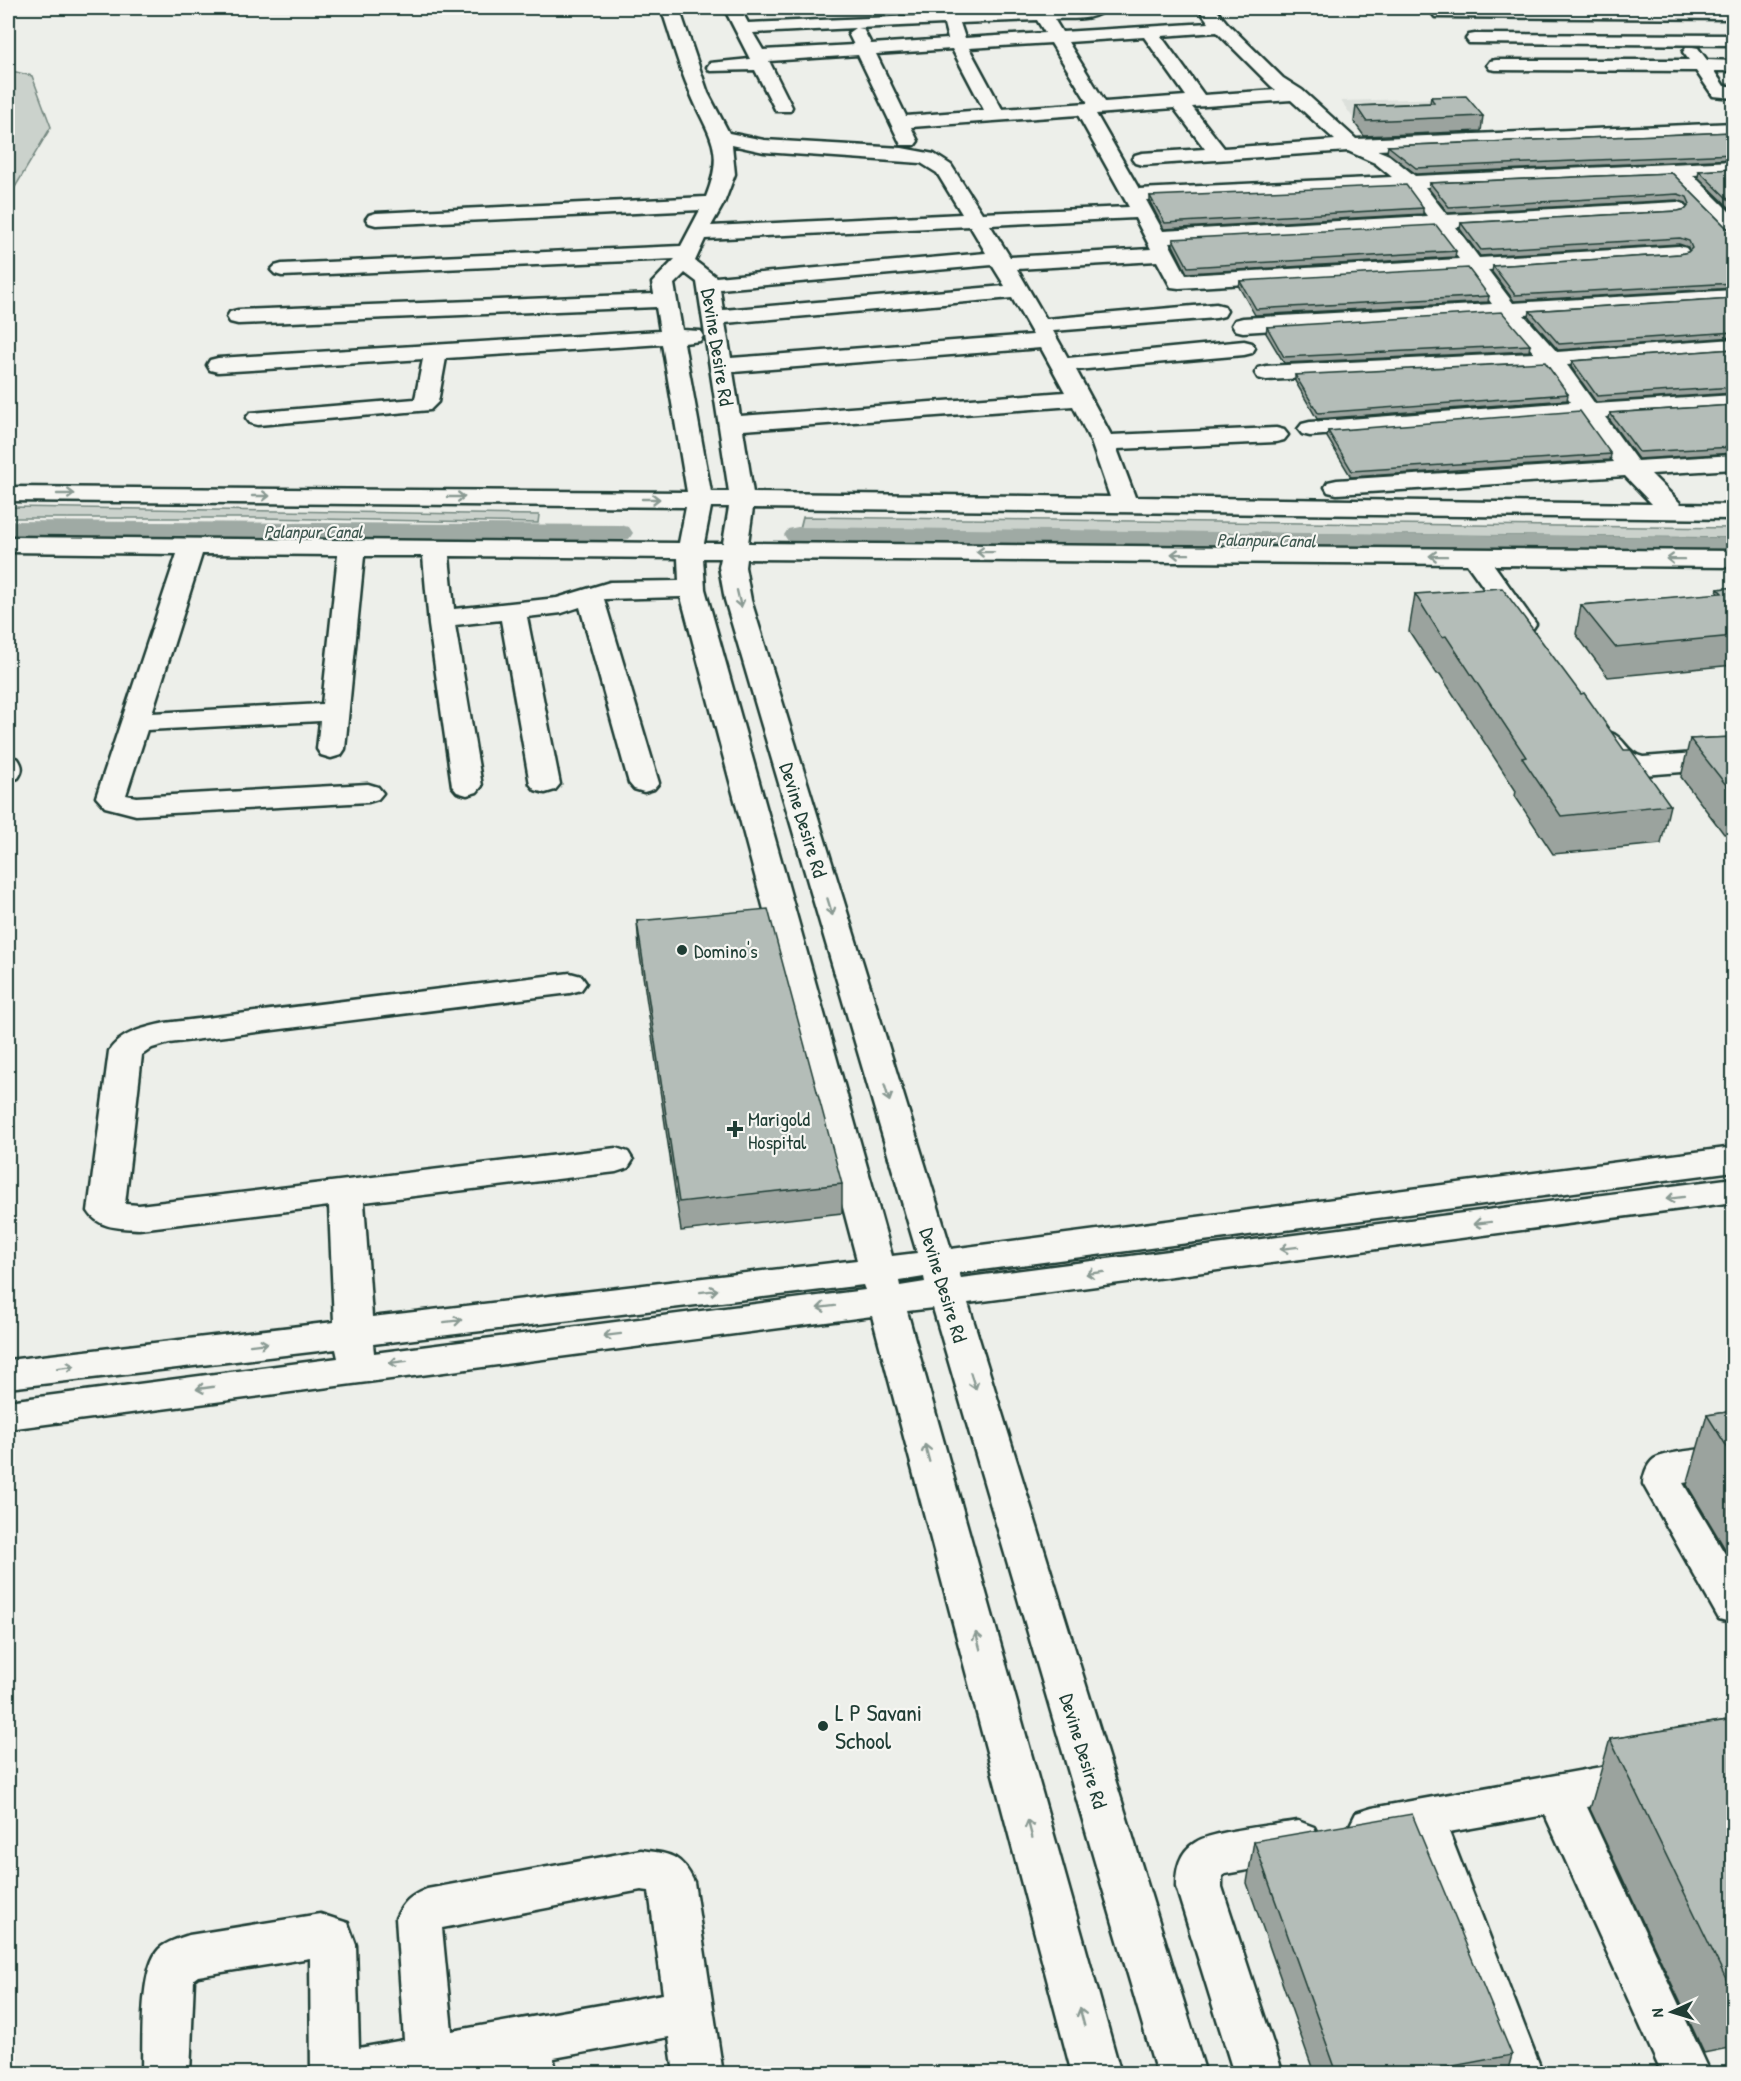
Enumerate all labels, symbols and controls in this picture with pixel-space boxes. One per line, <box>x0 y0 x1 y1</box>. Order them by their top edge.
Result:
street label: Devine Desire Rd <box>695 286 741 408</box>
one-way arrow <box>55 488 75 500</box>
one-way arrow <box>250 490 270 502</box>
one-way arrow <box>445 491 465 503</box>
one-way arrow <box>640 493 660 505</box>
water label: Palanpur Canal <box>264 519 363 544</box>
water label: Palanpur Canal <box>1217 527 1317 553</box>
one-way arrow <box>976 546 996 558</box>
one-way arrow <box>1171 548 1191 560</box>
one-way arrow <box>1429 550 1449 562</box>
one-way arrow <box>1666 553 1686 564</box>
one-way arrow <box>733 589 745 608</box>
street label: Devine Desire Rd <box>774 759 834 881</box>
one-way arrow <box>825 897 836 916</box>
place label: Domino's <box>694 937 758 964</box>
marker: Domino's <box>675 943 689 957</box>
one-way arrow <box>882 1083 893 1102</box>
place label: Marigold Hospital <box>748 1105 810 1155</box>
marker: Marigold Hospital <box>726 1120 744 1138</box>
one-way arrow <box>1666 1192 1686 1203</box>
one-way arrow <box>1473 1217 1492 1228</box>
street label: Devine Desire Rd <box>914 1224 974 1346</box>
one-way arrow <box>1279 1242 1299 1253</box>
one-way arrow <box>1086 1267 1106 1278</box>
one-way arrow <box>699 1285 719 1296</box>
one-way arrow <box>817 1301 837 1312</box>
one-way arrow <box>443 1316 462 1327</box>
one-way arrow <box>603 1329 623 1340</box>
one-way arrow <box>249 1338 269 1349</box>
one-way arrow <box>389 1357 408 1368</box>
one-way arrow <box>55 1361 75 1372</box>
one-way arrow <box>968 1371 979 1390</box>
one-way arrow <box>195 1383 215 1394</box>
one-way arrow <box>921 1444 932 1463</box>
one-way arrow <box>972 1632 984 1651</box>
street label: Devine Desire Rd <box>1054 1690 1114 1812</box>
place label: L P Savani School <box>835 1696 922 1756</box>
marker: L P Savani School <box>816 1719 830 1733</box>
one-way arrow <box>1024 1820 1035 1839</box>
north arrow <box>1642 1982 1702 2042</box>
one-way arrow <box>1076 2008 1087 2027</box>
text: N <box>1646 2008 1668 2018</box>

